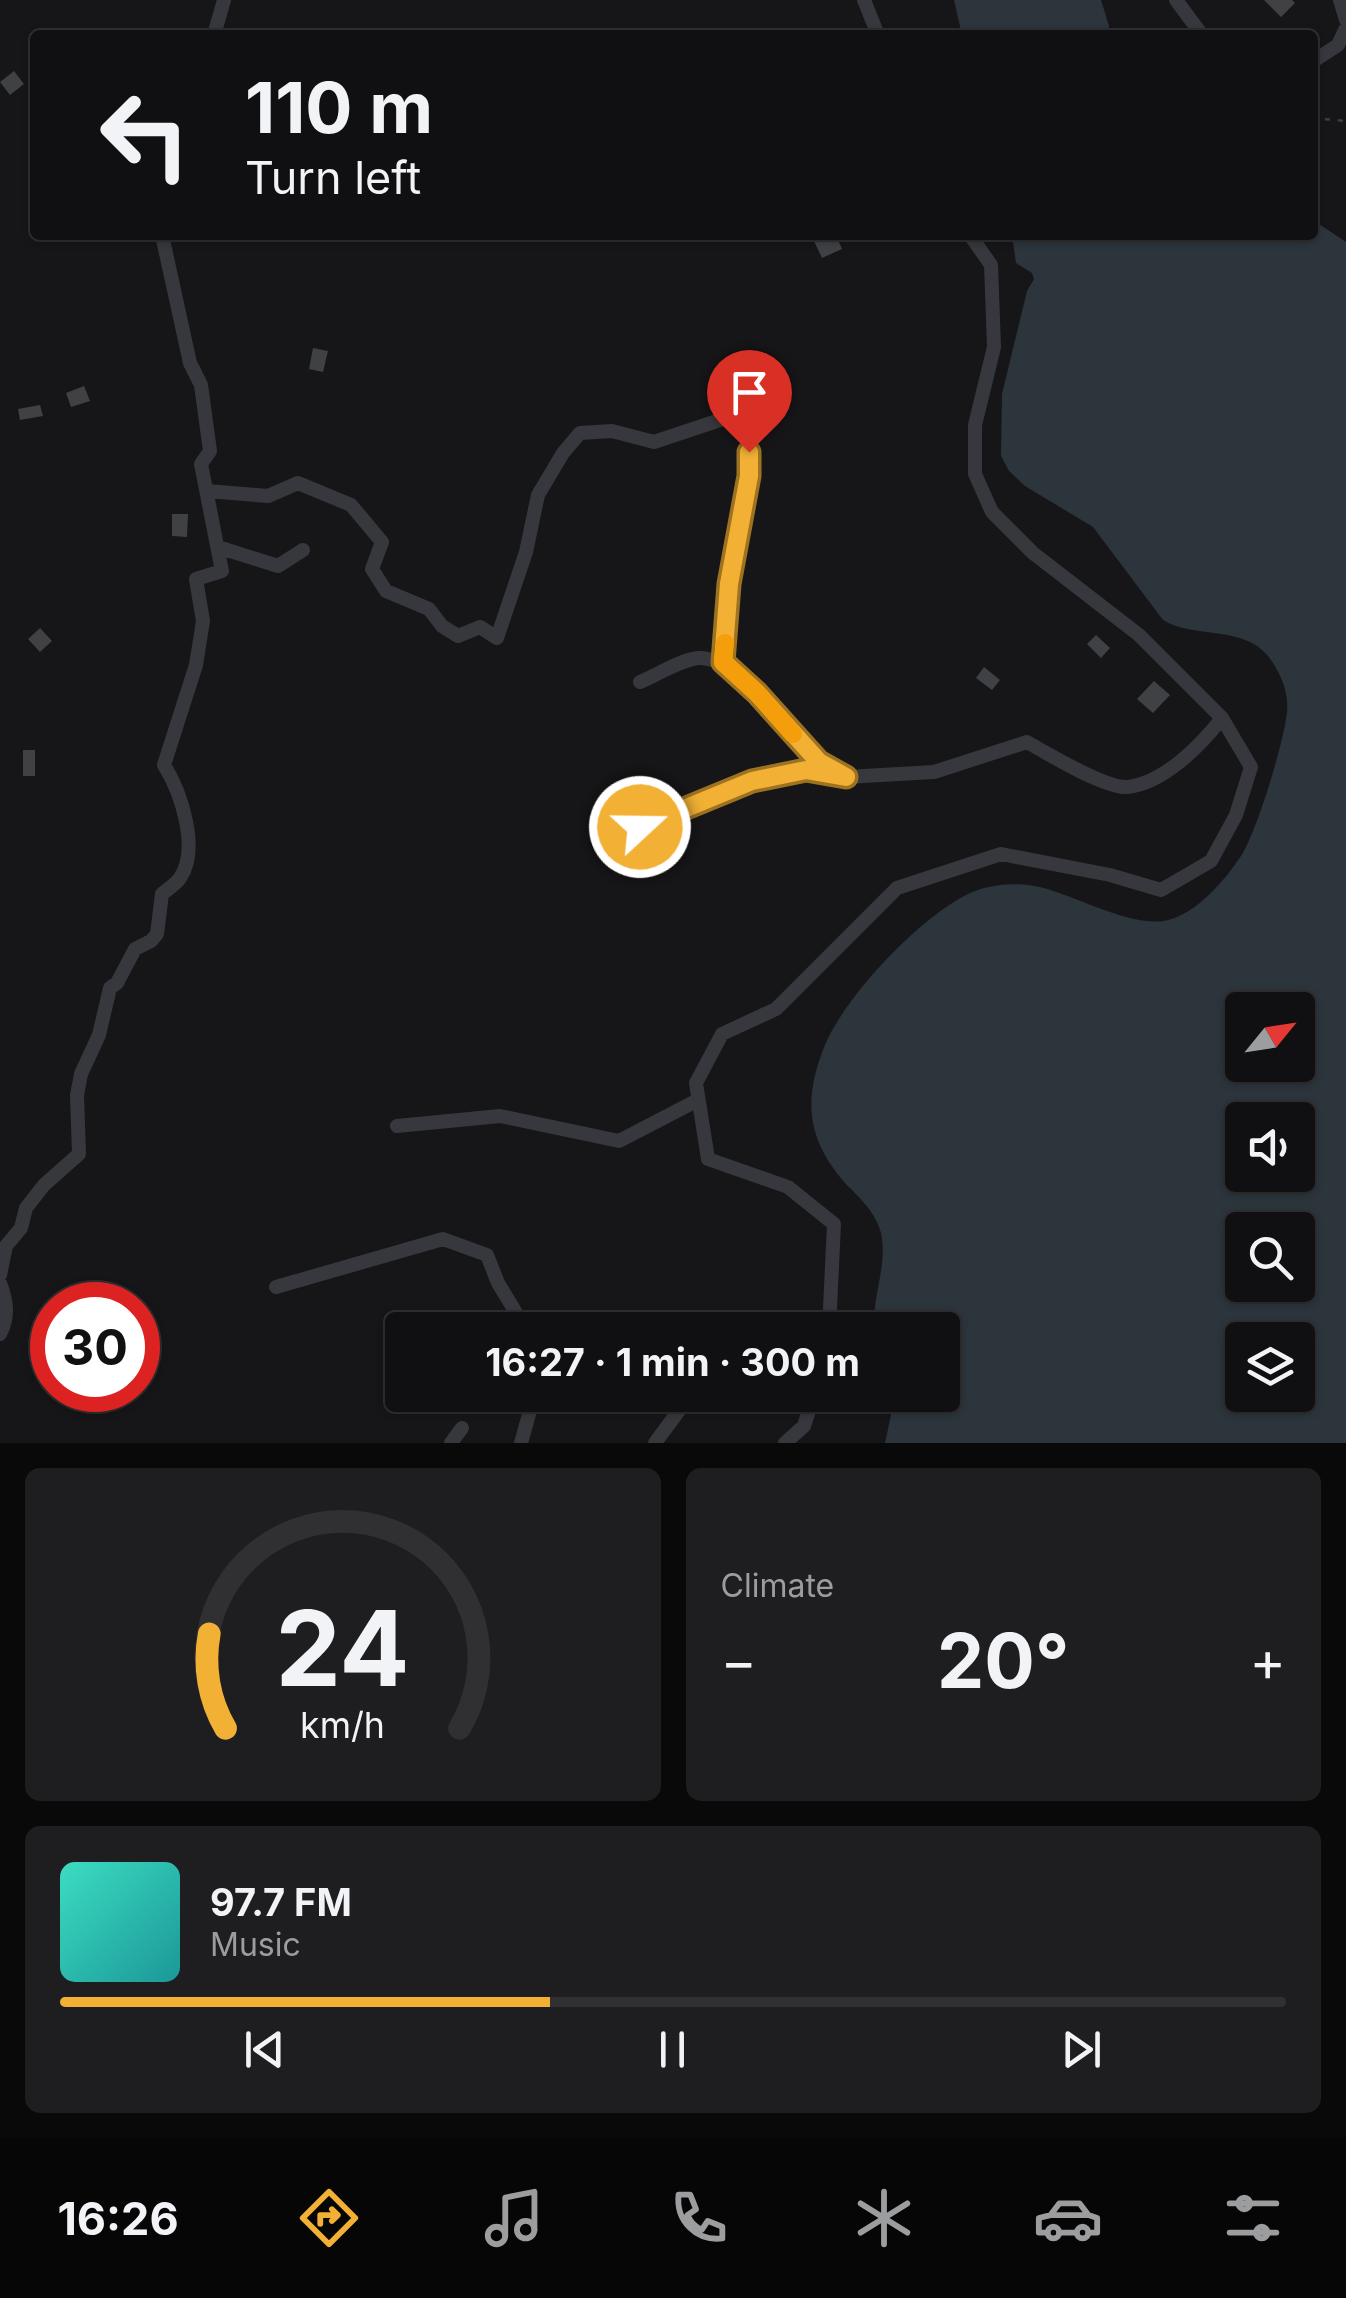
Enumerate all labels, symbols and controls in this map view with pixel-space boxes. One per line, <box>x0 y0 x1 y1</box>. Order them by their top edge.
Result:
text: 110 m <box>245 65 433 150</box>
icon: left <box>80 70 210 200</box>
text: Turn left <box>245 150 421 205</box>
pin <box>707 350 792 453</box>
icon: arrive <box>722 365 777 420</box>
position arrow <box>588 775 692 879</box>
north arrow <box>1225 992 1315 1082</box>
map controls <box>1225 992 1315 1412</box>
button: sound <box>1225 1102 1315 1192</box>
button: search <box>1225 1212 1315 1302</box>
speed limit sign: 30 <box>30 1282 160 1412</box>
button: layers <box>1225 1322 1315 1412</box>
text: 16:27 · 1 min · 300 m <box>485 1339 860 1385</box>
text: Climate <box>721 1566 834 1605</box>
text: 24 <box>276 1585 410 1711</box>
text: 20° <box>937 1615 1069 1706</box>
text: − <box>721 1628 757 1694</box>
text: + <box>1250 1628 1286 1694</box>
text: km/h <box>300 1703 385 1747</box>
text: 97.7 FM <box>210 1879 352 1925</box>
text: Music <box>210 1925 301 1964</box>
icon: previous <box>237 2022 292 2077</box>
icon: pause <box>645 2022 700 2077</box>
icon: next <box>1054 2022 1109 2077</box>
icon: directions <box>294 2183 364 2253</box>
icon: music <box>479 2183 549 2253</box>
icon: phone <box>664 2183 734 2253</box>
icon: climate <box>849 2183 919 2253</box>
icon: car <box>1033 2183 1103 2253</box>
icon: filters <box>1218 2183 1288 2253</box>
text: 16:26 <box>57 2191 179 2246</box>

